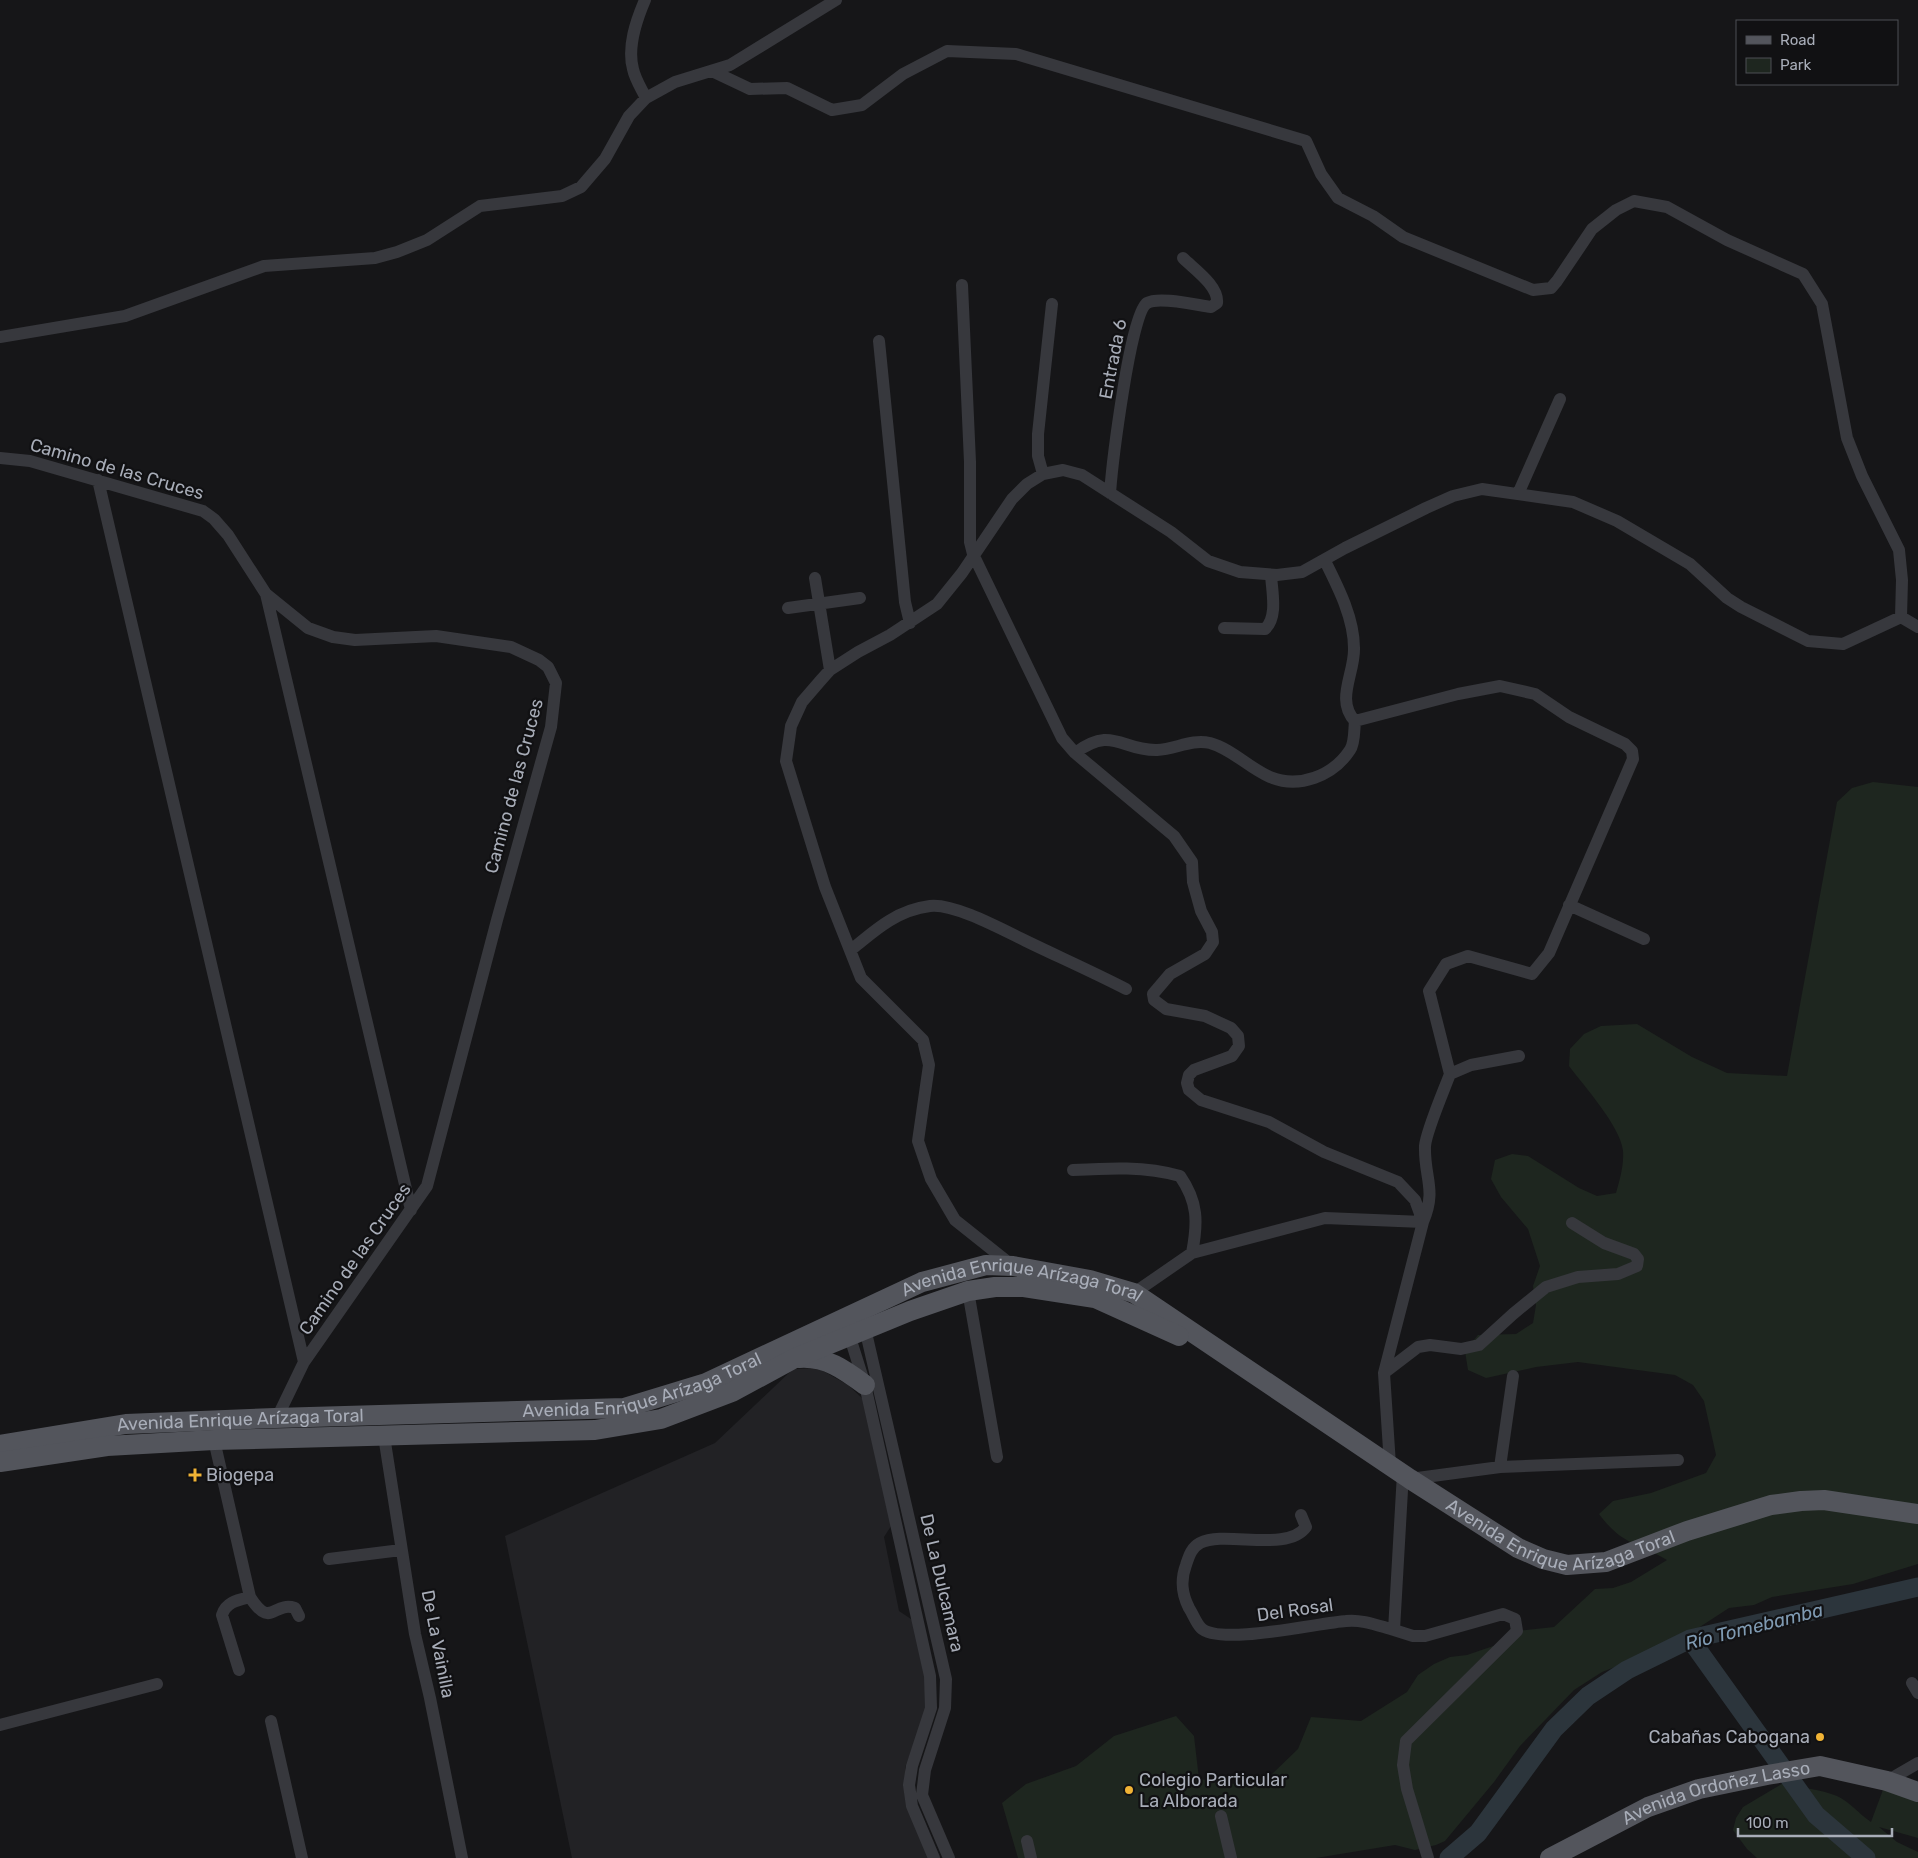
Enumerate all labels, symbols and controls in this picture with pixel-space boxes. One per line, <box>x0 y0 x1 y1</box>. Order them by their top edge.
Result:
legend <box>1736 20 1898 85</box>
text: Road <box>1780 31 1816 49</box>
text: Park <box>1780 56 1811 74</box>
street label: Entrada 6 <box>1094 317 1132 401</box>
street label: Camino de las Cruces <box>27 434 207 504</box>
street label: Camino de las Cruces <box>480 696 548 876</box>
street label: Camino de las Cruces <box>294 1179 416 1339</box>
text: Avenida Enrique Arízaga Toral <box>898 1253 1147 1307</box>
street label: Avenida Enrique Arízaga Toral <box>898 1284 1146 1314</box>
street label: Avenida Enrique Arízaga Toral <box>522 1348 765 1422</box>
street label: Avenida Enrique Arízaga Toral <box>115 1404 364 1436</box>
place label: Biogepa <box>206 1464 274 1486</box>
marker: Biogepa <box>188 1468 202 1482</box>
street label: Avenida Enrique Arízaga Toral <box>1442 1494 1678 1576</box>
street label: De La Dulcamara <box>915 1512 969 1654</box>
street label: De La Vainilla <box>417 1588 459 1700</box>
street label: Del Rosal <box>1255 1594 1335 1626</box>
water label: Río Tomebamba <box>1683 1598 1826 1655</box>
place label: Cabañas Cabogana <box>1649 1726 1810 1748</box>
marker: Cabañas Cabogana <box>1814 1731 1826 1743</box>
street label: Avenida Ordoñez Lasso <box>1618 1757 1812 1830</box>
place label: Colegio Particular La Alborada <box>1139 1769 1287 1812</box>
marker: Colegio Particular La Alborada <box>1123 1784 1135 1796</box>
scale bar <box>1738 1806 1892 1838</box>
text: 100 m <box>1746 1814 1788 1832</box>

